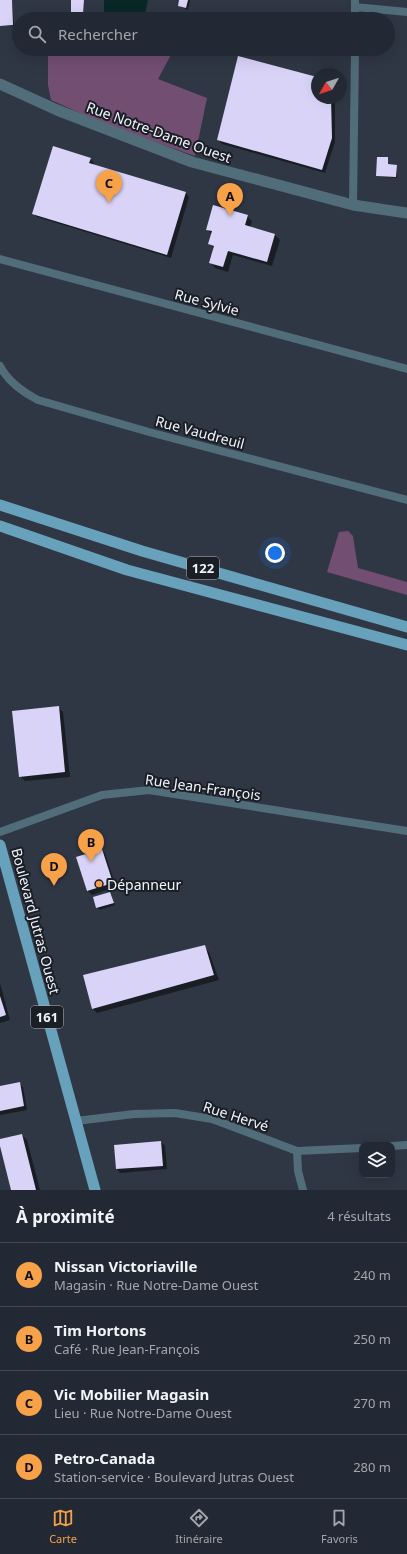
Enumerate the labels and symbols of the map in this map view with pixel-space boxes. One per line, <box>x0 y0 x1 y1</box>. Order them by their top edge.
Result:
north arrow <box>311 68 347 104</box>
street label: Rue Notre-Dame Ouest <box>84 97 234 167</box>
pin: C <box>96 170 122 203</box>
pin: A <box>217 183 243 216</box>
street label: Rue Sylvie <box>173 284 241 320</box>
street label: Rue Vaudreuil <box>153 411 247 453</box>
your location <box>265 543 285 563</box>
road number: 122 <box>187 557 219 579</box>
street label: Rue Jean-François <box>144 769 262 805</box>
pin: B <box>78 829 104 862</box>
street label: Boulevard Jutras Ouest <box>7 846 65 996</box>
pin: D <box>41 853 67 886</box>
place label: Dépanneur <box>107 875 181 894</box>
marker: Dépanneur <box>94 879 104 889</box>
road number: 161 <box>31 1006 63 1028</box>
street label: Rue Hervé <box>201 1096 271 1136</box>

